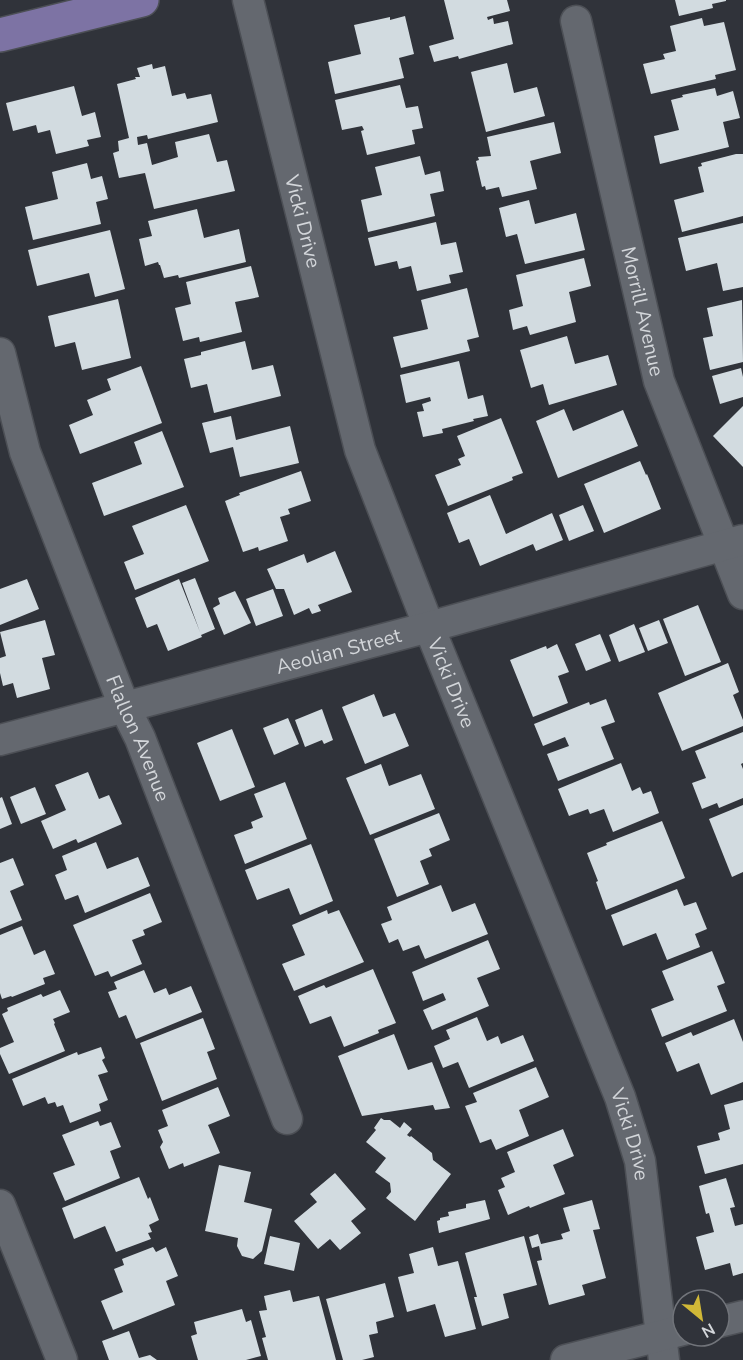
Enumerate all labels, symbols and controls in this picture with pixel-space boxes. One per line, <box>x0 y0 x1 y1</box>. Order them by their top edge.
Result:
street label: Vicki Drive <box>278 171 327 271</box>
street label: Morrill Avenue <box>614 244 670 379</box>
street label: Aeolian Street <box>273 622 405 681</box>
street label: Vicki Drive <box>420 633 482 732</box>
street label: Flallon Avenue <box>99 671 176 806</box>
street label: Vicki Drive <box>603 1083 655 1182</box>
north arrow <box>671 1288 731 1348</box>
text: N <box>697 1318 719 1343</box>

